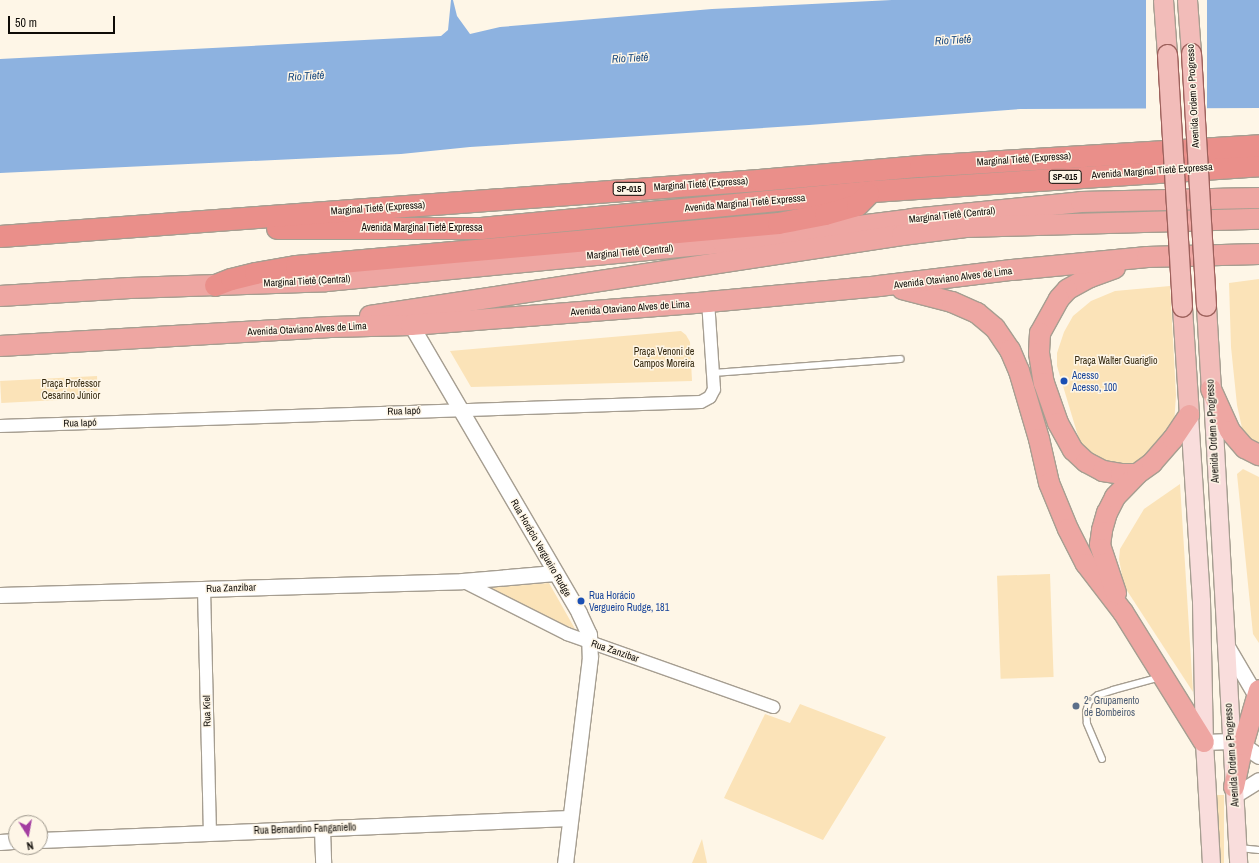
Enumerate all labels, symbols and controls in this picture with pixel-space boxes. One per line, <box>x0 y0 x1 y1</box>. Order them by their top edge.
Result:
scale bar <box>10 8 117 34</box>
text: 50 m <box>15 15 37 31</box>
water label: Rio Tietê <box>934 32 972 48</box>
street label: Avenida Ordem e Progresso <box>1184 44 1202 148</box>
water label: Rio Tietê <box>611 50 649 66</box>
water label: Rio Tietê <box>287 68 325 84</box>
street label: Marginal Tietê (Expressa) <box>976 150 1072 168</box>
street label: Avenida Marginal Tietê Expressa <box>1091 161 1213 181</box>
road number: SP-015 <box>1048 170 1082 184</box>
street label: Marginal Tietê (Expressa) <box>653 175 749 193</box>
road number: SP-015 <box>612 182 646 196</box>
street label: Avenida Marginal Tietê Expressa <box>684 192 806 214</box>
street label: Marginal Tietê (Expressa) <box>330 199 426 217</box>
street label: Marginal Tietê (Central) <box>908 204 996 226</box>
street label: Avenida Marginal Tietê Expressa <box>361 222 483 234</box>
street label: Marginal Tietê (Central) <box>586 242 674 262</box>
street label: Avenida Otaviano Alves de Lima <box>893 265 1013 291</box>
street label: Marginal Tietê (Central) <box>263 273 351 289</box>
street label: Avenida Otaviano Alves de Lima <box>570 298 690 318</box>
street label: Avenida Otaviano Alves de Lima <box>247 320 367 338</box>
park label: Praça Venoni de Campos Moreira <box>633 345 695 368</box>
park label: Praça Walter Guariglio <box>1074 355 1158 367</box>
place label: Acesso Acesso, 100 <box>1072 369 1117 392</box>
marker: Acesso Acesso, 100 <box>1059 376 1069 386</box>
park label: Praça Professor Cesarino Júnior <box>42 377 100 400</box>
street label: Avenida Ordem e Progresso <box>1204 379 1222 483</box>
street label: Rua Iapó <box>387 404 421 418</box>
street label: Rua Iapó <box>63 416 97 430</box>
street label: Rua Horácio Vergueiro Rudge <box>508 497 574 599</box>
street label: Rua Zanzibar <box>206 581 256 595</box>
place label: Rua Horácio Vergueiro Rudge, 181 <box>589 589 669 612</box>
marker: Rua Horácio Vergueiro Rudge, 181 <box>576 596 586 606</box>
street label: Rua Zanzibar <box>590 637 640 665</box>
place label: 2º Grupamento de Bombeiros <box>1084 694 1139 718</box>
street label: Rua Kiel <box>201 695 213 727</box>
marker: 2º Grupamento de Bombeiros <box>1071 701 1081 711</box>
street label: Avenida Ordem e Progresso <box>1222 703 1242 807</box>
north arrow <box>8 815 48 855</box>
street label: Rua Bernardino Fanganiello <box>254 821 356 837</box>
text: N <box>26 838 35 853</box>

